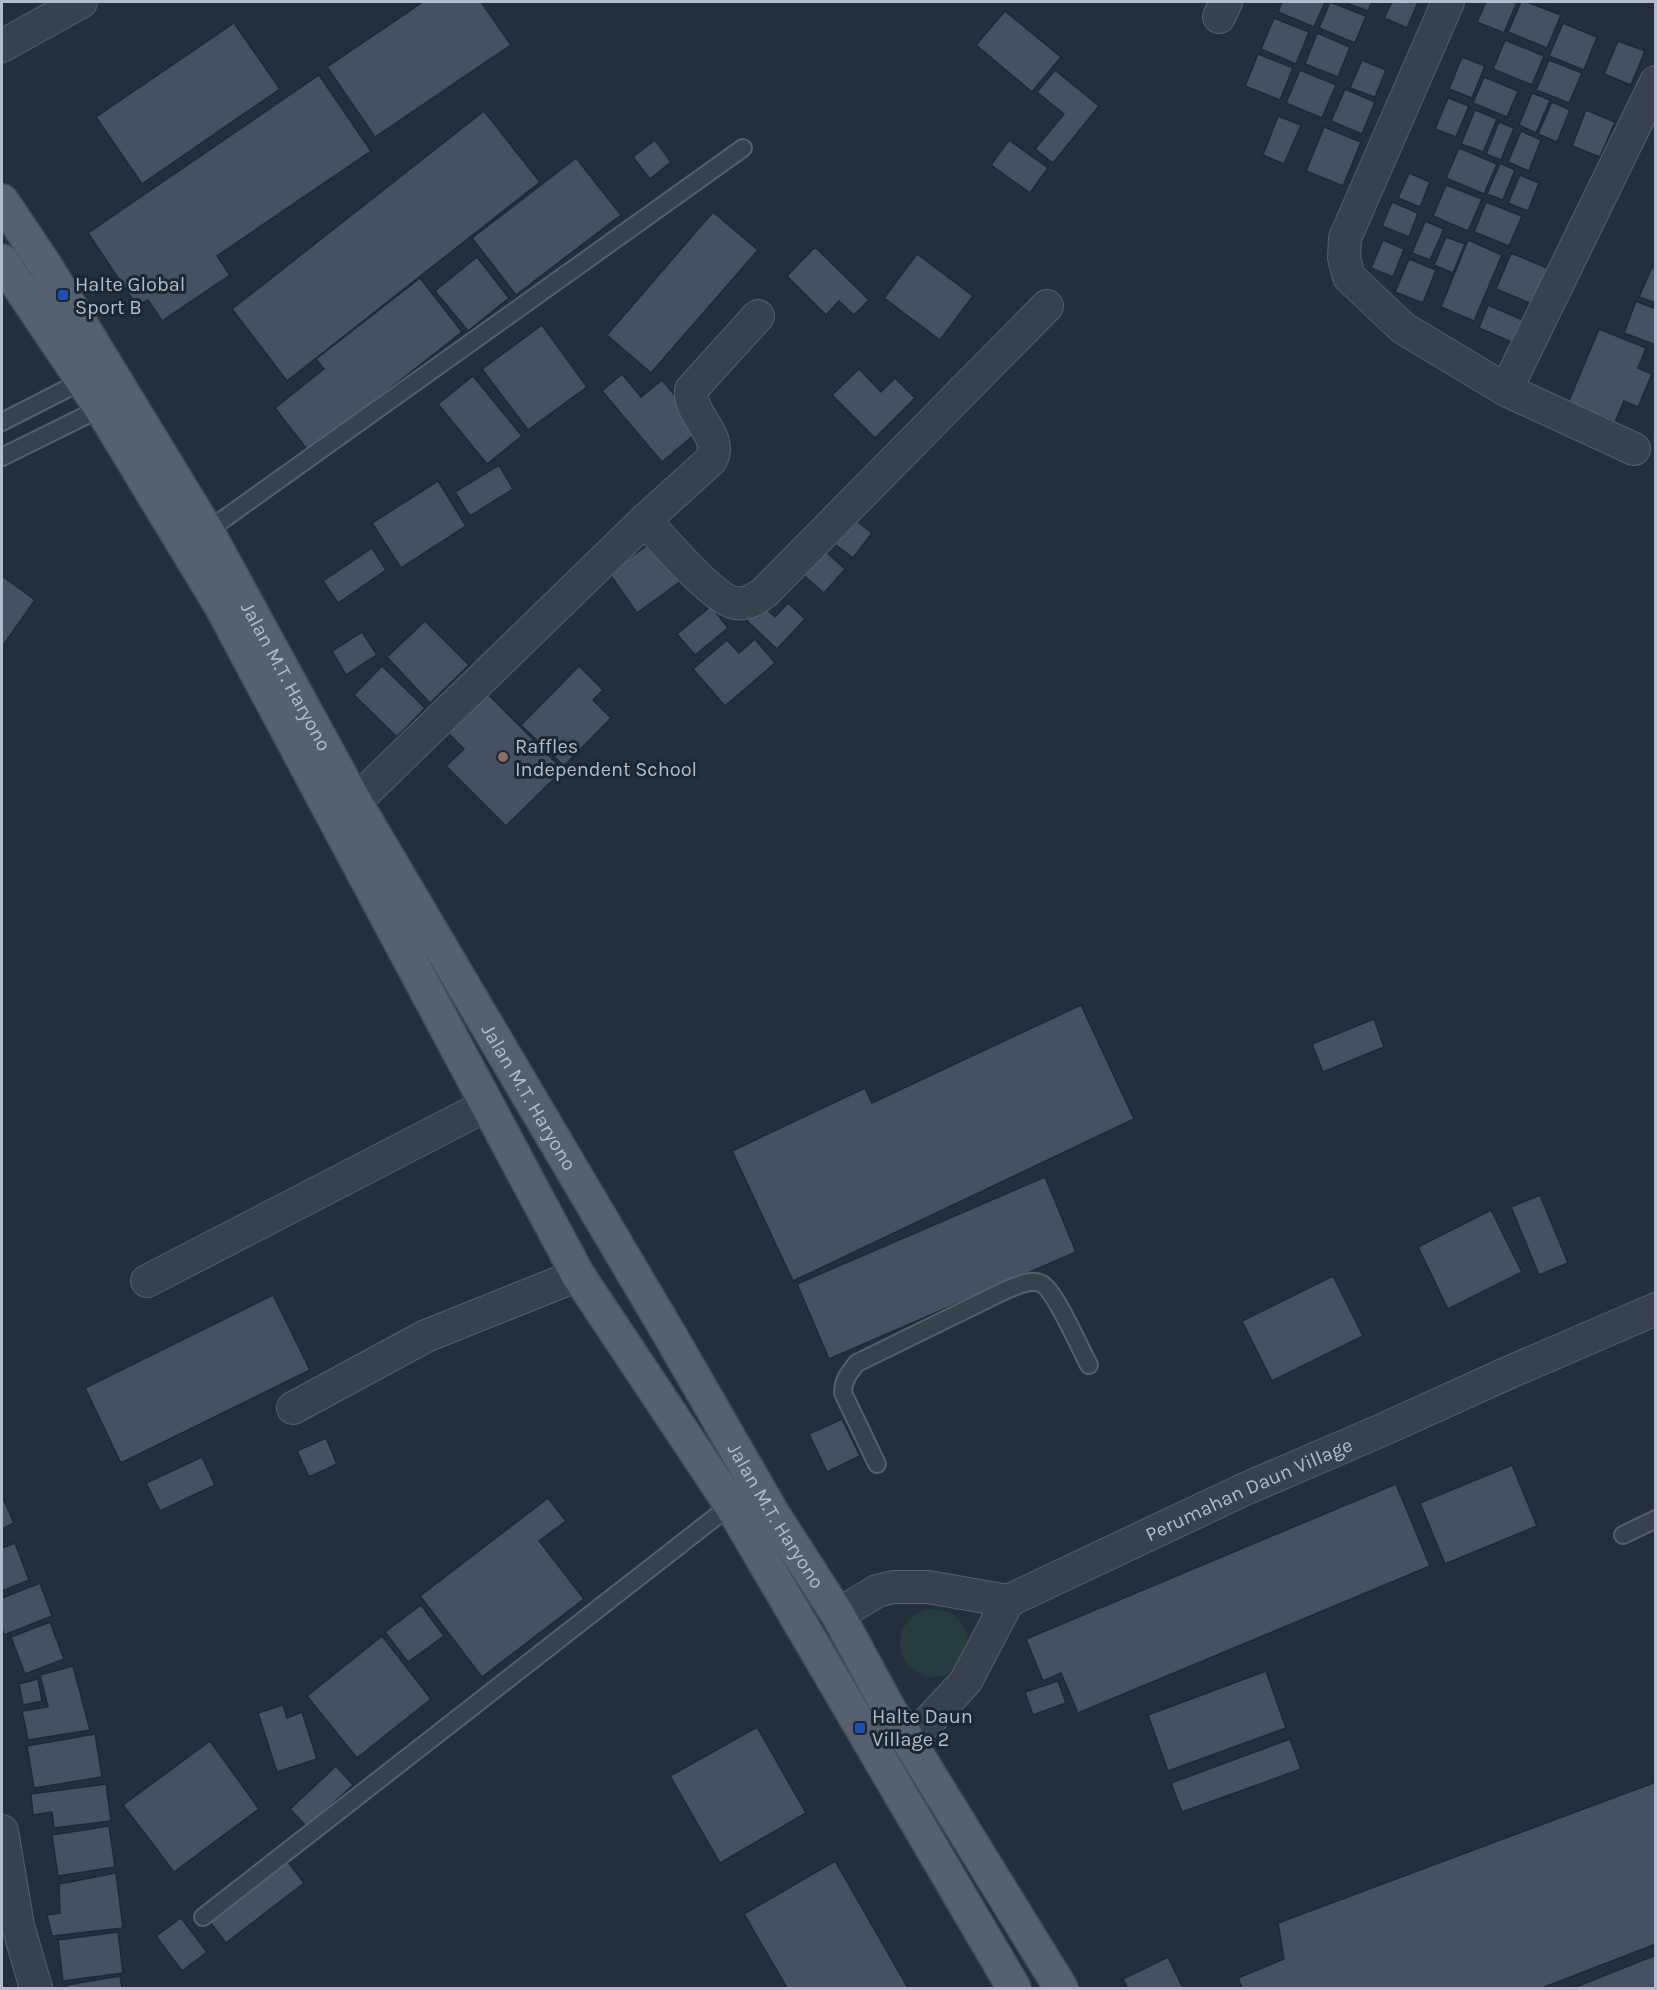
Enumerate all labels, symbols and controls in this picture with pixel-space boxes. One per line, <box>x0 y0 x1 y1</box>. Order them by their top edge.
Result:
place label: Halte Global Sport B <box>75 273 185 319</box>
marker: Halte Global Sport B <box>56 288 70 302</box>
street label: Jalan M.T. Haryono <box>236 598 336 755</box>
place label: Raffles Independent School <box>515 735 697 781</box>
marker: Raffles Independent School <box>496 750 510 764</box>
street label: Jalan M.T. Haryono <box>477 1020 581 1175</box>
street label: Perumahan Daun Village <box>1142 1433 1356 1546</box>
street label: Jalan M.T. Haryono <box>723 1439 829 1593</box>
place label: Halte Daun Village 2 <box>872 1705 973 1751</box>
marker: Halte Daun Village 2 <box>853 1721 867 1735</box>

